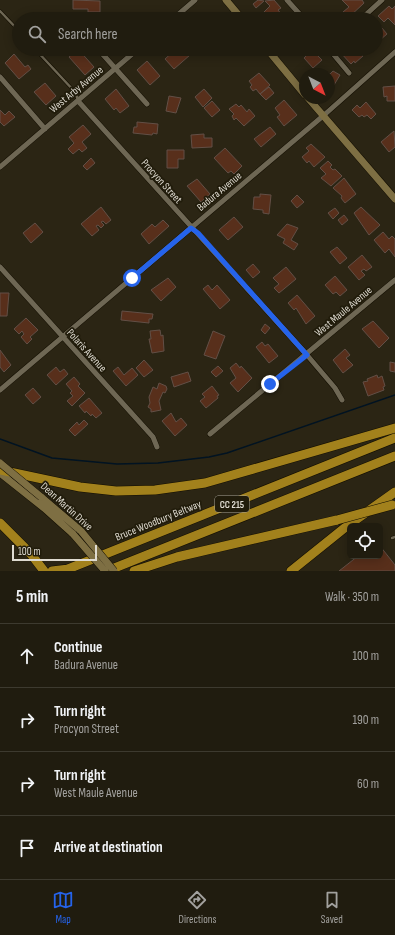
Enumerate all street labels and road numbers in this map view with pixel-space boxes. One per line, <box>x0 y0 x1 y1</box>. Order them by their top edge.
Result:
street label: West Arby Avenue <box>47 63 106 116</box>
street label: Procyon Street <box>138 157 185 207</box>
street label: Badura Avenue <box>194 169 244 214</box>
street label: West Maule Avenue <box>312 284 375 339</box>
street label: Polaris Avenue <box>64 326 109 374</box>
street label: Dean Martin Drive <box>38 480 95 533</box>
road number: CC 215 <box>215 496 249 512</box>
street label: Bruce Woodbury Beltway <box>113 497 204 544</box>

